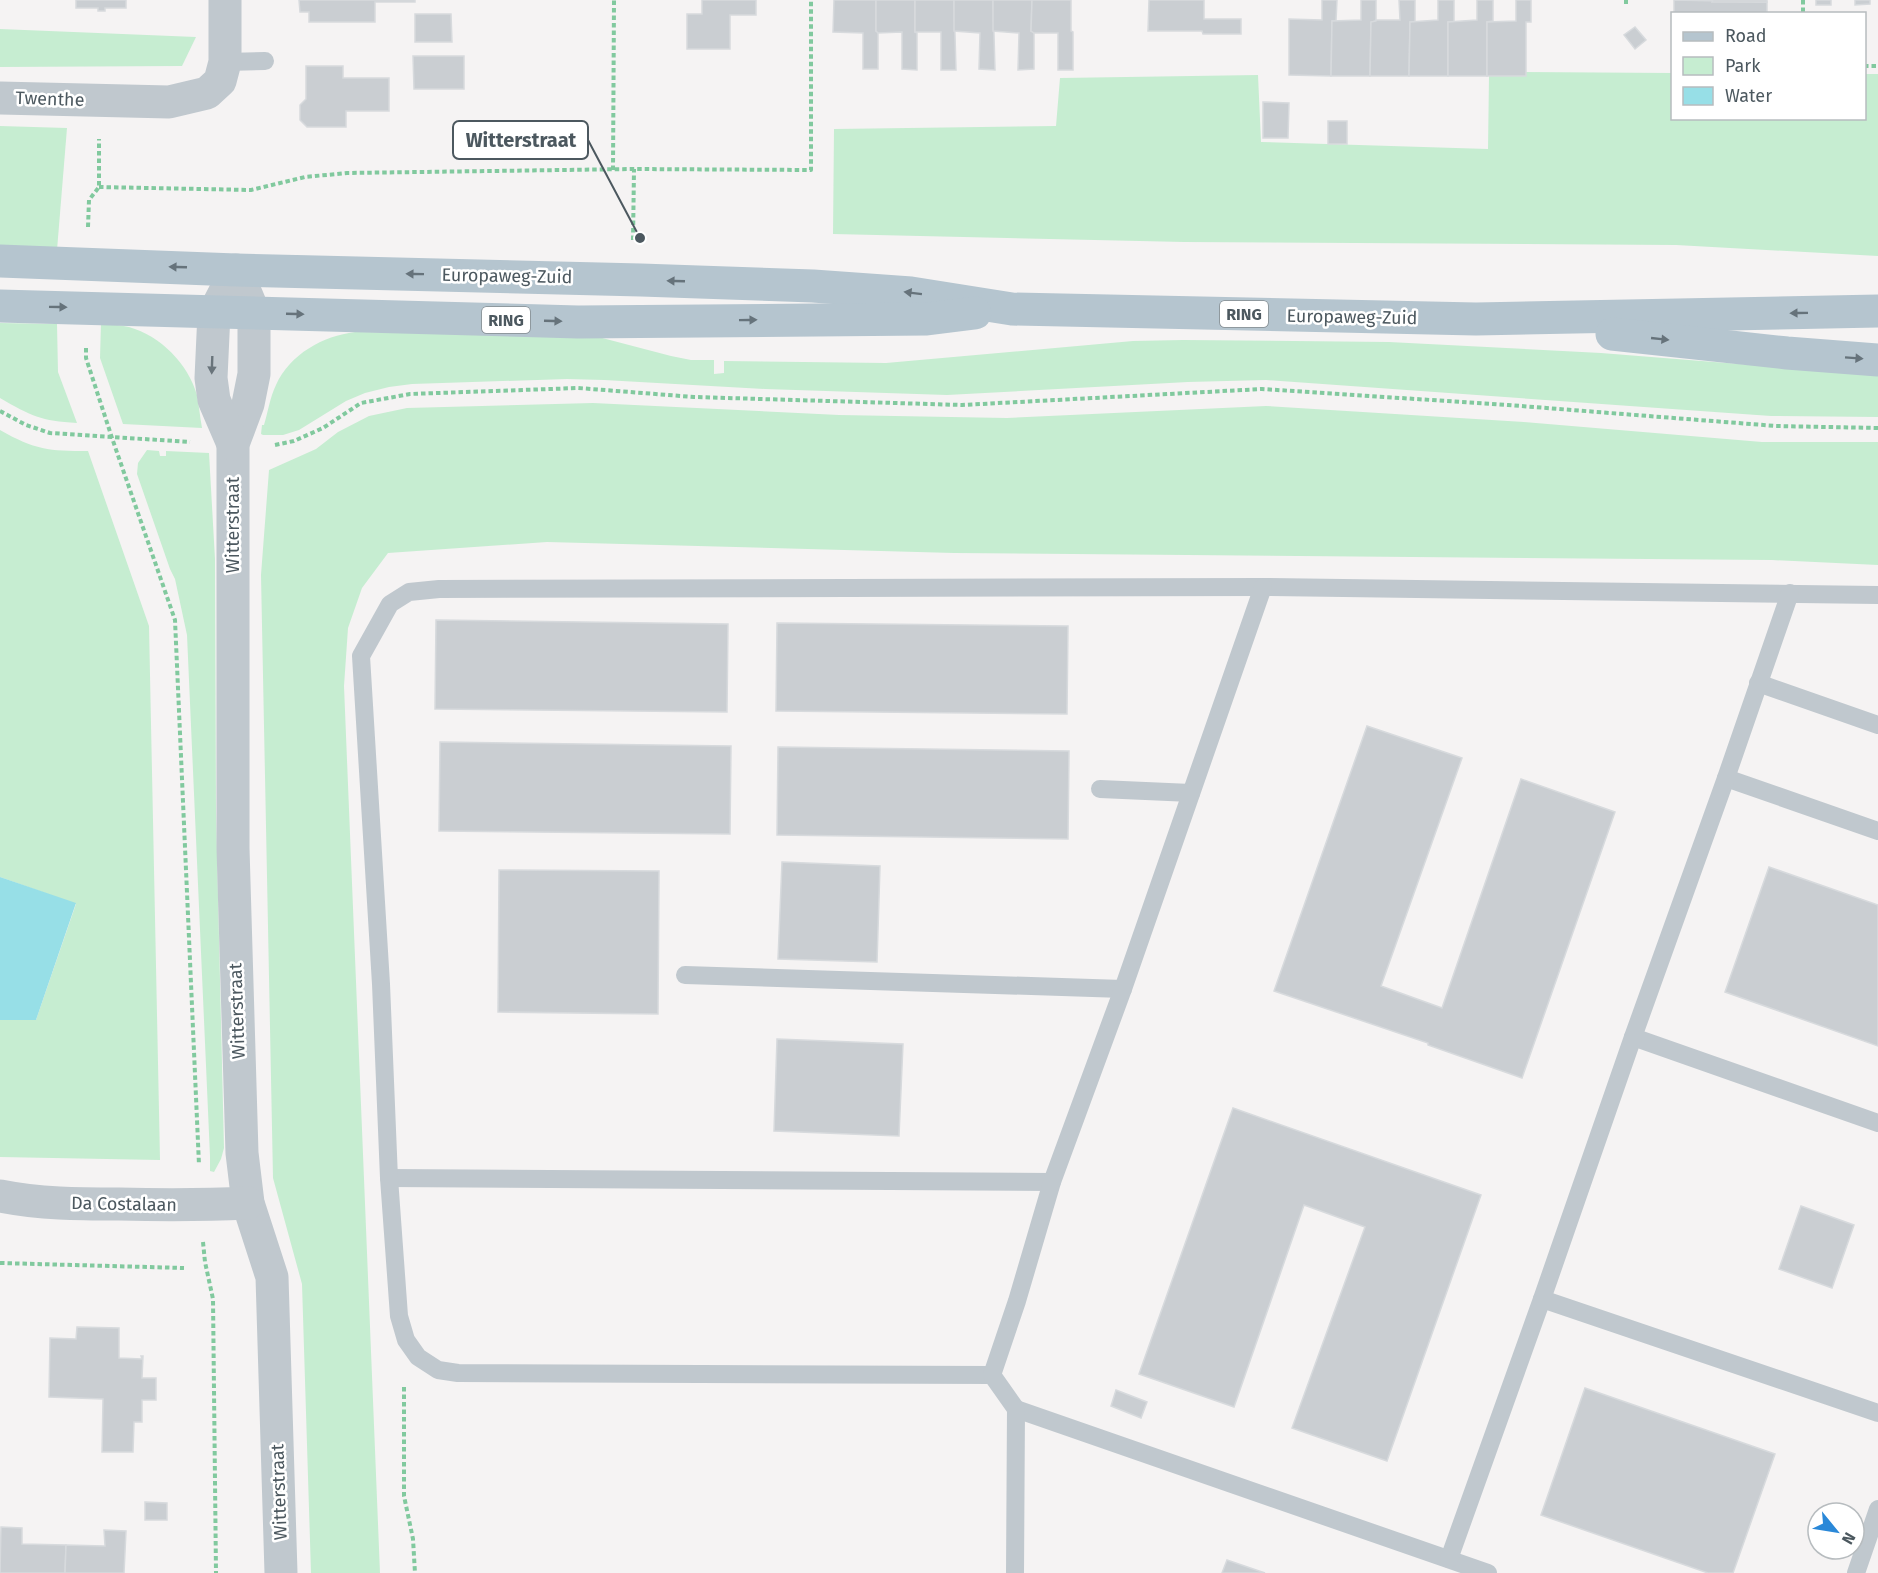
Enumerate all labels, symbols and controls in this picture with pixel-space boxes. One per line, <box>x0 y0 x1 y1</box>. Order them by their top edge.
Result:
legend <box>1671 12 1866 120</box>
text: Road <box>1725 25 1767 47</box>
text: Park <box>1725 55 1761 77</box>
text: Water <box>1725 85 1772 107</box>
street label: Twenthe <box>15 87 85 111</box>
callout: Witterstraat <box>453 121 588 159</box>
text: Witterstraat <box>466 128 577 152</box>
one-way arrow <box>168 263 187 272</box>
street label: Europaweg-Zuid <box>441 264 573 288</box>
one-way arrow <box>405 269 424 279</box>
one-way arrow <box>667 276 686 286</box>
one-way arrow <box>903 289 922 298</box>
road number: RING <box>1220 301 1268 327</box>
one-way arrow <box>49 303 68 312</box>
street label: Europaweg-Zuid <box>1286 305 1418 329</box>
road number: RING <box>482 307 530 333</box>
one-way arrow <box>1789 308 1808 318</box>
one-way arrow <box>286 309 305 319</box>
one-way arrow <box>739 315 758 325</box>
one-way arrow <box>544 316 563 326</box>
one-way arrow <box>1650 334 1669 344</box>
one-way arrow <box>1844 353 1863 363</box>
one-way arrow <box>207 355 216 374</box>
street label: Witterstraat <box>222 476 244 573</box>
street label: Witterstraat <box>224 962 250 1060</box>
street label: Da Costalaan <box>71 1192 177 1216</box>
street label: Witterstraat <box>266 1443 292 1541</box>
north arrow <box>1806 1501 1866 1561</box>
text: N <box>1838 1529 1859 1548</box>

